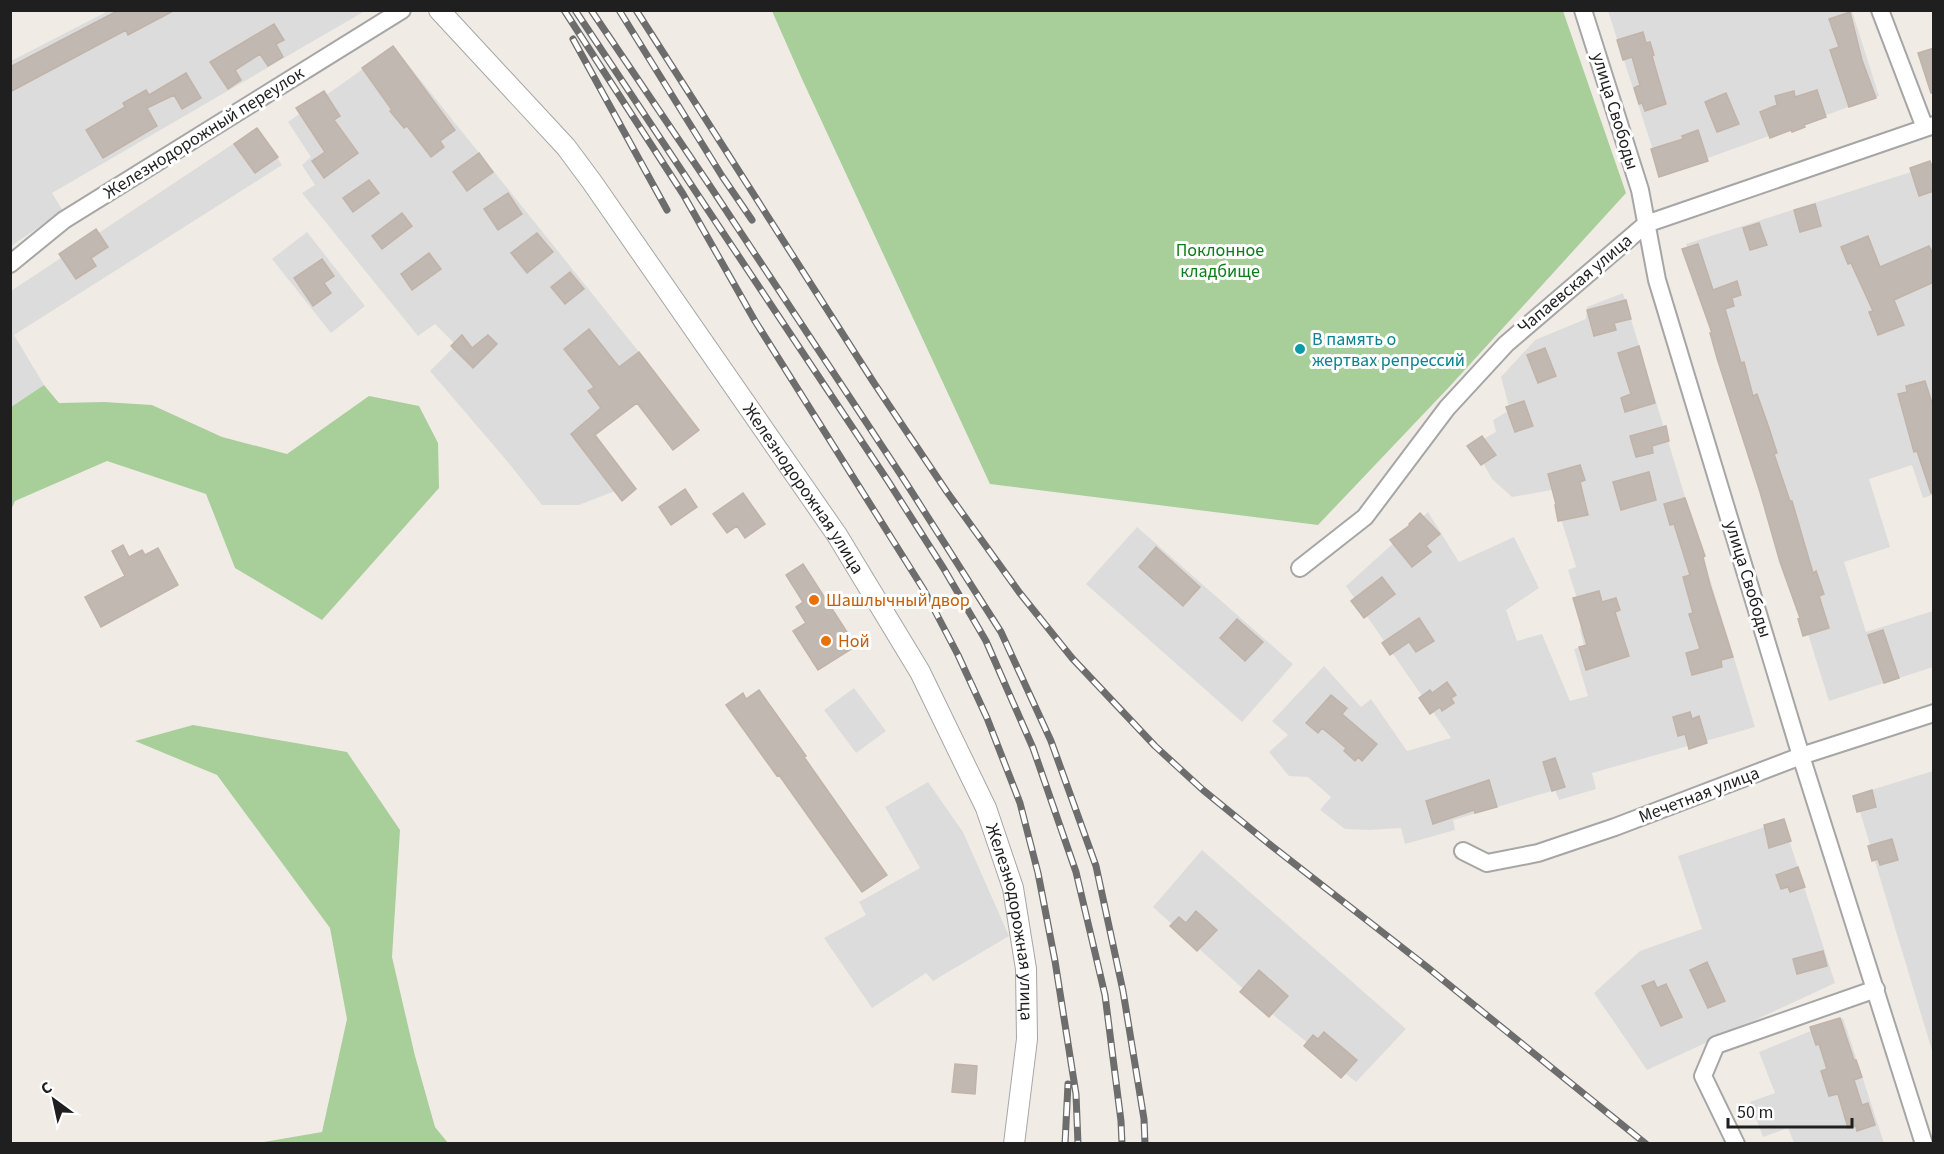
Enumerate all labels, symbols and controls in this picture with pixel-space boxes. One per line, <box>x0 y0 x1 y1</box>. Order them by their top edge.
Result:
street label: улица Свободы <box>1585 49 1645 173</box>
street label: Железнодорожный переулок <box>99 61 309 205</box>
street label: Чапаевская улица <box>1512 228 1638 340</box>
park label: Поклонное кладбище <box>1176 238 1264 284</box>
place label: В память о жертвах репрессий <box>1312 327 1465 373</box>
marker: В память о жертвах репрессий <box>1293 342 1307 356</box>
street label: Железнодорожная улица <box>737 398 870 579</box>
street label: улица Свободы <box>1718 517 1778 641</box>
place label: Шашлычный двор <box>826 588 970 613</box>
marker: Шашлычный двор <box>807 593 821 607</box>
place label: Ной <box>838 629 870 654</box>
marker: Ной <box>819 634 833 648</box>
street label: Мечетная улица <box>1635 760 1763 830</box>
street label: Железнодорожная улица <box>980 820 1039 1021</box>
north arrow <box>24 1070 84 1130</box>
text: С <box>36 1076 56 1100</box>
scale bar <box>1728 1091 1852 1129</box>
text: 50 m <box>1737 1100 1773 1125</box>

